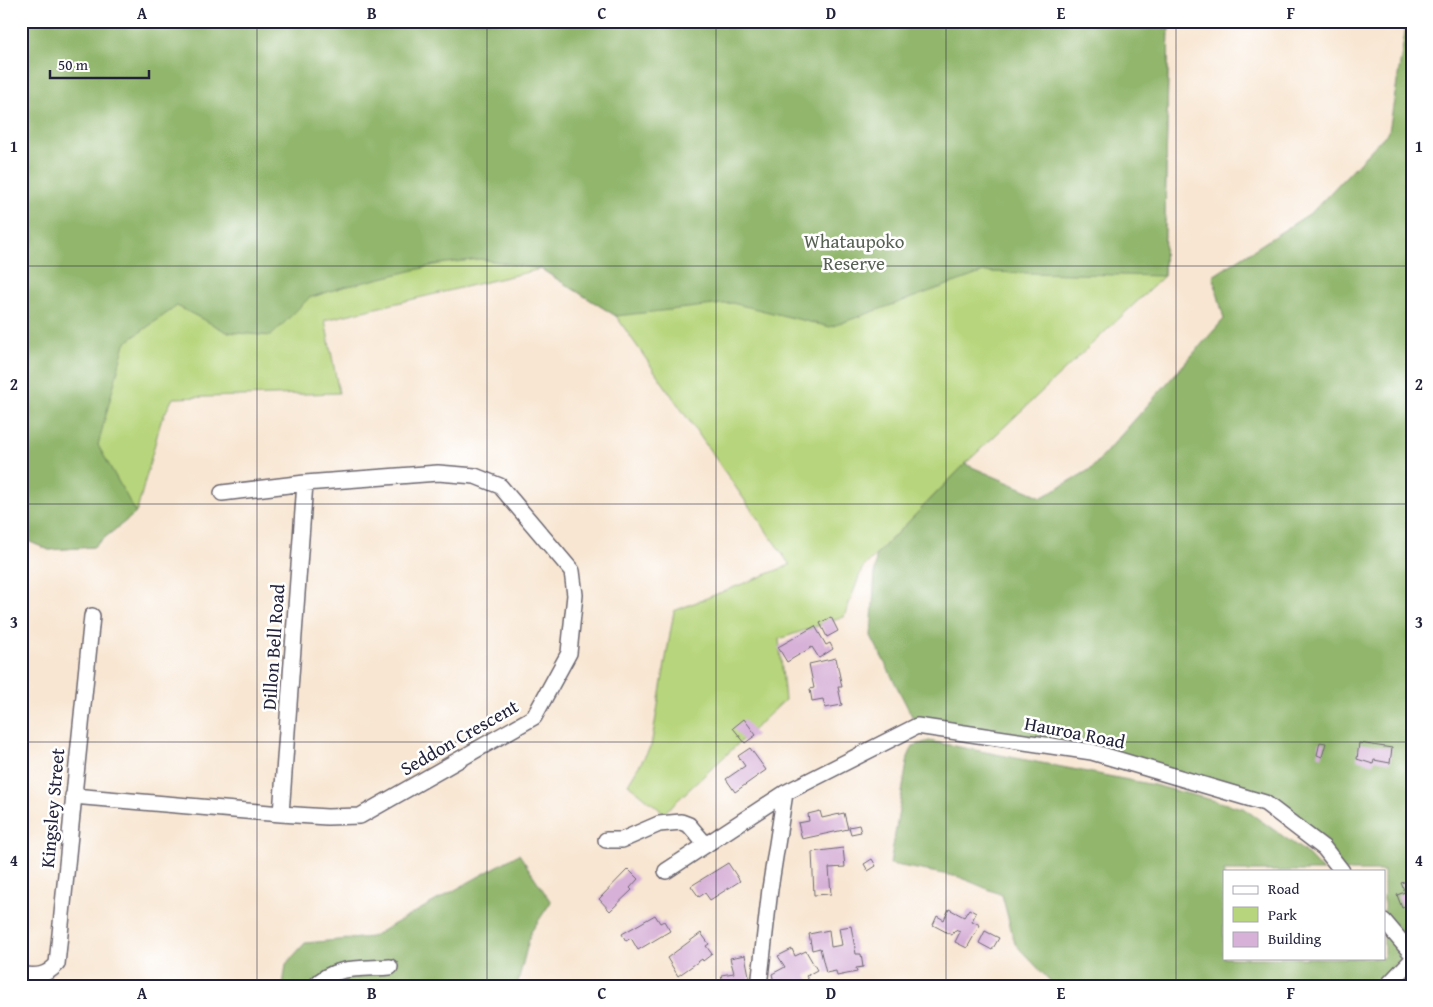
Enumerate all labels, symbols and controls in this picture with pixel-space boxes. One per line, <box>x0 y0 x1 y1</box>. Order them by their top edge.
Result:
text: A <box>137 1 148 25</box>
text: B <box>367 1 377 25</box>
text: C <box>597 1 607 25</box>
text: D <box>826 1 836 25</box>
text: E <box>1057 1 1066 25</box>
text: F <box>1287 1 1295 25</box>
scale bar <box>50 48 149 80</box>
text: 50 m <box>58 54 89 75</box>
text: 1 <box>10 134 18 158</box>
text: 1 <box>1415 134 1423 158</box>
park label: Whataupoko Reserve <box>804 227 904 277</box>
text: 2 <box>10 372 18 396</box>
text: 2 <box>1415 372 1423 396</box>
street label: Dillon Bell Road <box>255 582 291 711</box>
text: 3 <box>10 610 18 634</box>
text: 3 <box>1415 610 1423 634</box>
street label: Seddon Crescent <box>395 692 523 782</box>
street label: Hauroa Road <box>1022 709 1129 756</box>
street label: Kingsley Street <box>33 747 71 869</box>
text: 4 <box>10 848 18 872</box>
text: 4 <box>1415 848 1423 872</box>
legend <box>1223 870 1386 960</box>
text: Road <box>1268 878 1299 899</box>
text: Park <box>1268 904 1297 925</box>
text: Building <box>1268 928 1322 949</box>
text: A <box>137 981 148 1005</box>
text: B <box>367 981 377 1005</box>
text: C <box>597 981 607 1005</box>
text: D <box>826 981 836 1005</box>
text: E <box>1057 981 1066 1005</box>
text: F <box>1287 981 1295 1005</box>

